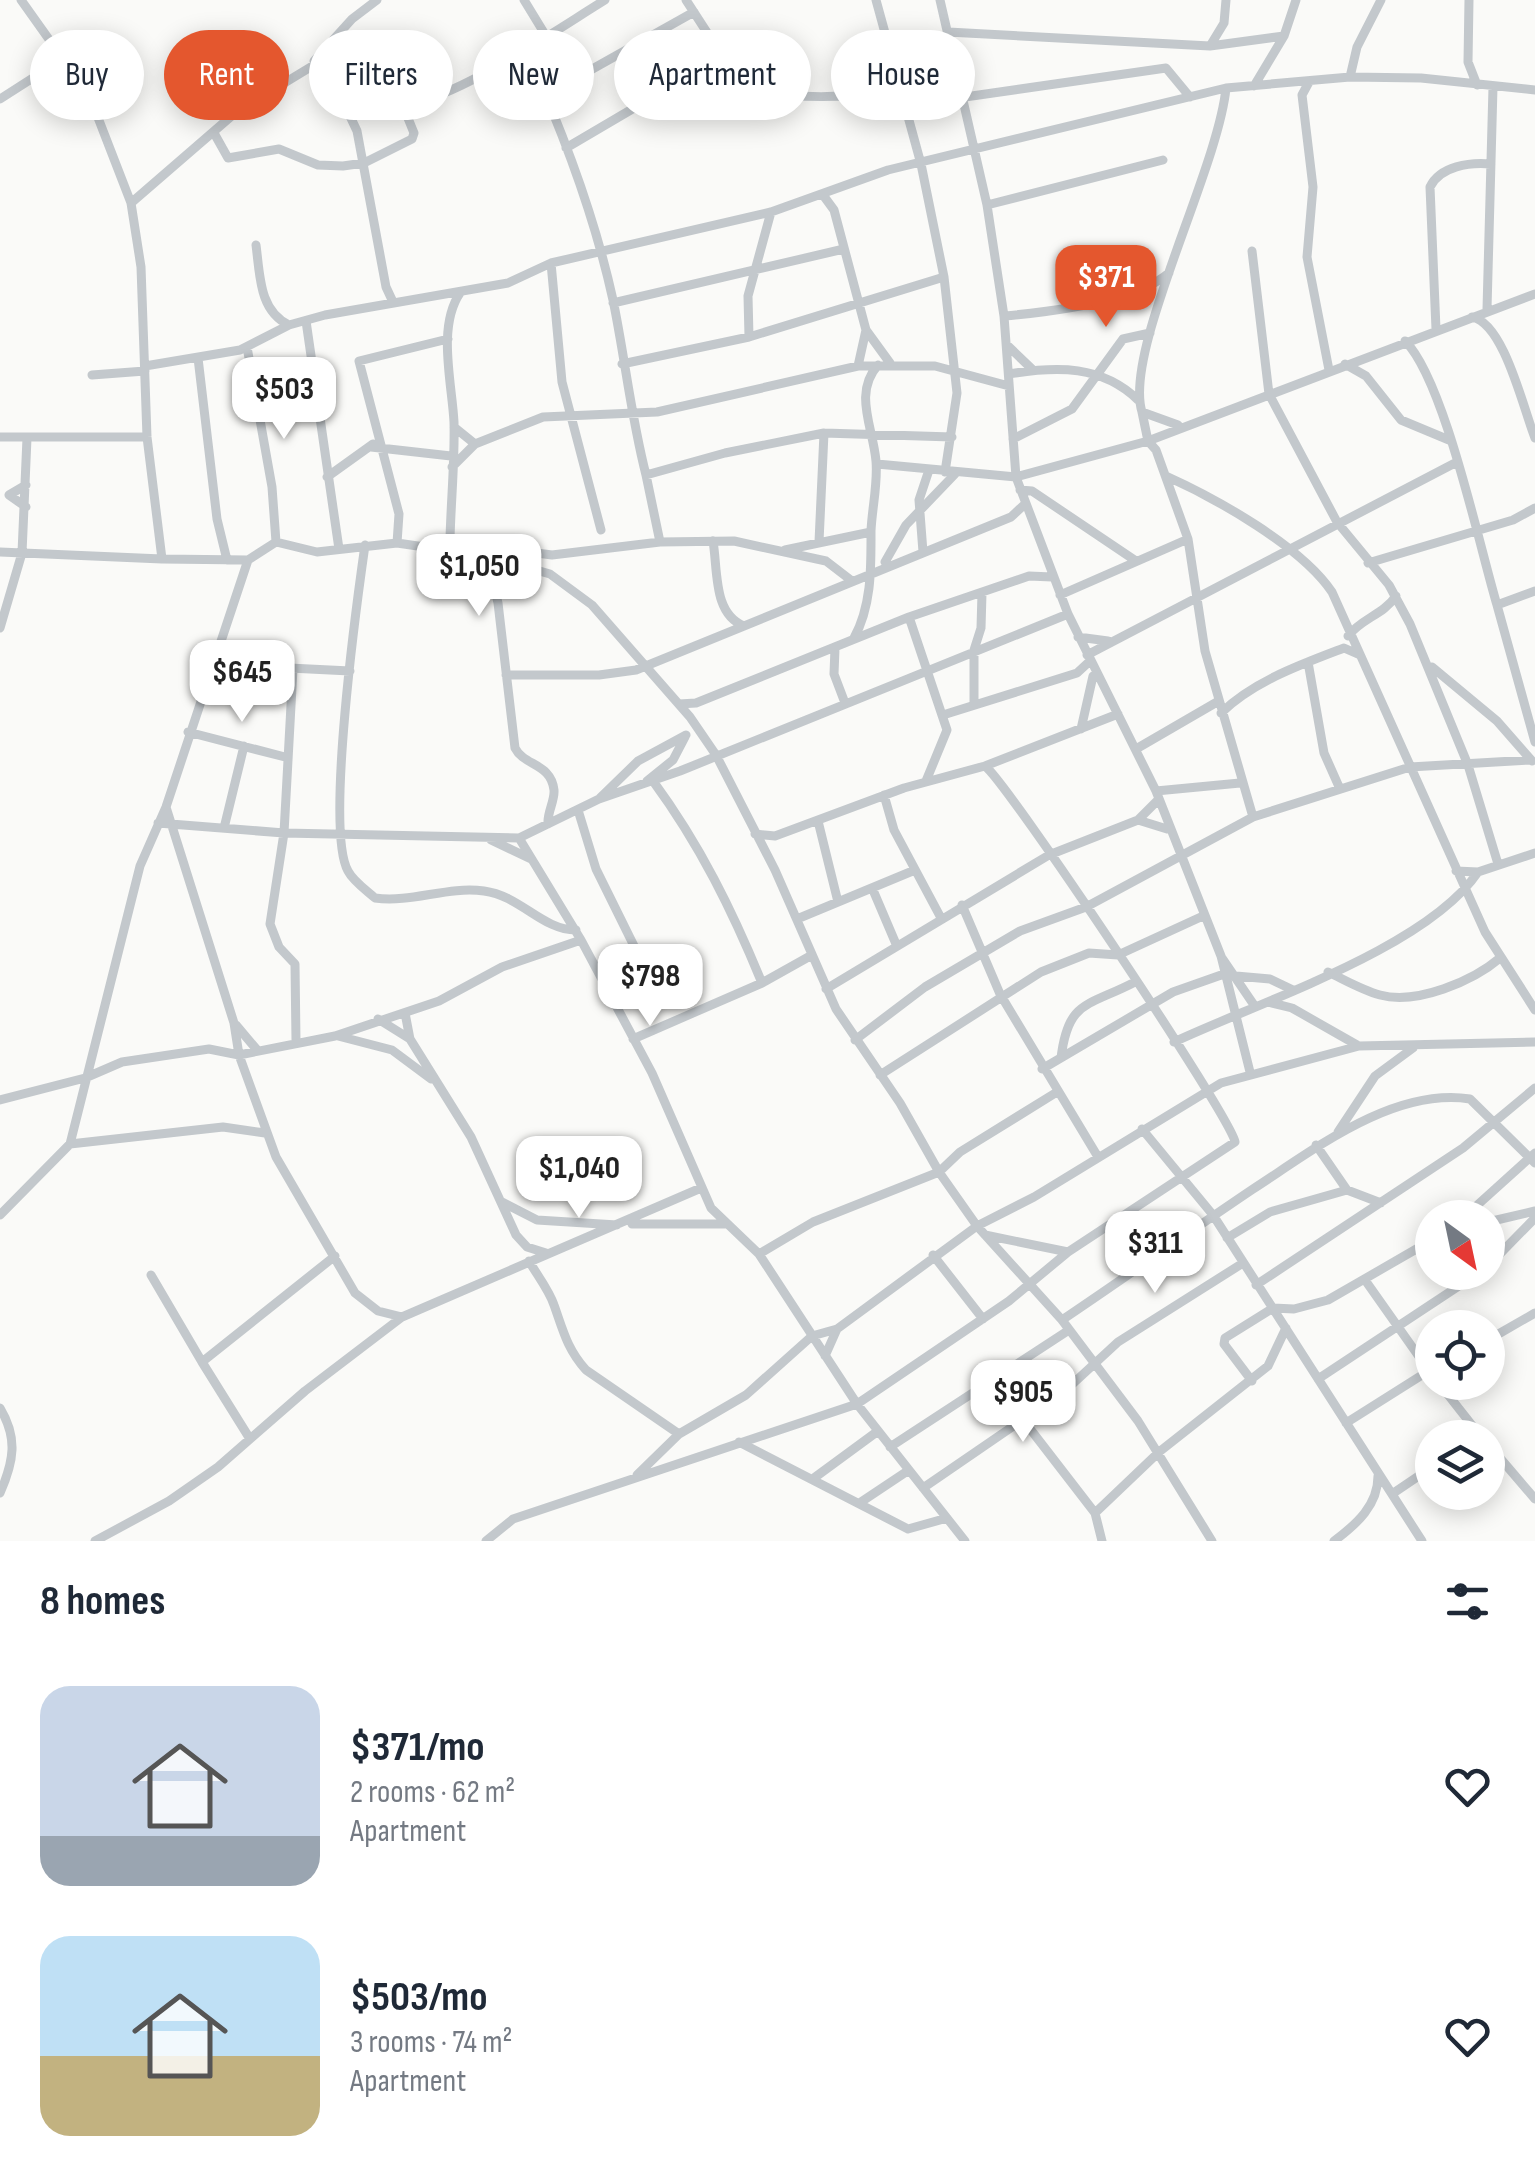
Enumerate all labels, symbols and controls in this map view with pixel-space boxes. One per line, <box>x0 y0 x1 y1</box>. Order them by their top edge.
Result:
chip: Buy <box>30 30 144 120</box>
chip: Rent <box>164 30 289 120</box>
chip: Filters <box>309 30 453 120</box>
chip: New <box>473 30 594 120</box>
chip: Apartment <box>614 30 811 120</box>
chip: House <box>831 30 975 120</box>
pin: $371 <box>1047 245 1165 330</box>
text: $371 <box>1077 258 1135 297</box>
pin: $503 <box>225 357 343 442</box>
text: $503 <box>254 370 314 409</box>
pin: $1,050 <box>398 534 560 619</box>
text: $1,050 <box>438 547 520 586</box>
pin: $645 <box>183 640 301 725</box>
text: $645 <box>212 653 272 692</box>
pin: $798 <box>591 944 709 1029</box>
text: $798 <box>620 957 680 996</box>
pin: $1,040 <box>498 1136 660 1221</box>
text: $1,040 <box>538 1149 620 1188</box>
north arrow <box>1415 1200 1505 1290</box>
map controls <box>1415 1200 1505 1510</box>
pin: $311 <box>1096 1211 1214 1296</box>
text: $311 <box>1127 1224 1183 1263</box>
button: locate <box>1415 1310 1505 1400</box>
pin: $905 <box>964 1360 1082 1445</box>
text: $905 <box>993 1373 1053 1412</box>
button: layers <box>1415 1420 1505 1510</box>
icon: filters <box>1440 1574 1495 1629</box>
text: 8 homes <box>40 1576 165 1627</box>
text: $371/mo <box>350 1722 485 1773</box>
icon: home <box>120 1726 240 1846</box>
icon: heart <box>1440 1759 1495 1814</box>
text: 2 rooms · 62 m² <box>350 1773 515 1812</box>
text: Apartment <box>350 1812 466 1851</box>
text: $503/mo <box>350 1972 488 2023</box>
icon: home <box>120 1976 240 2096</box>
icon: heart <box>1440 2009 1495 2064</box>
text: 3 rooms · 74 m² <box>350 2023 512 2062</box>
text: Apartment <box>350 2062 466 2101</box>

